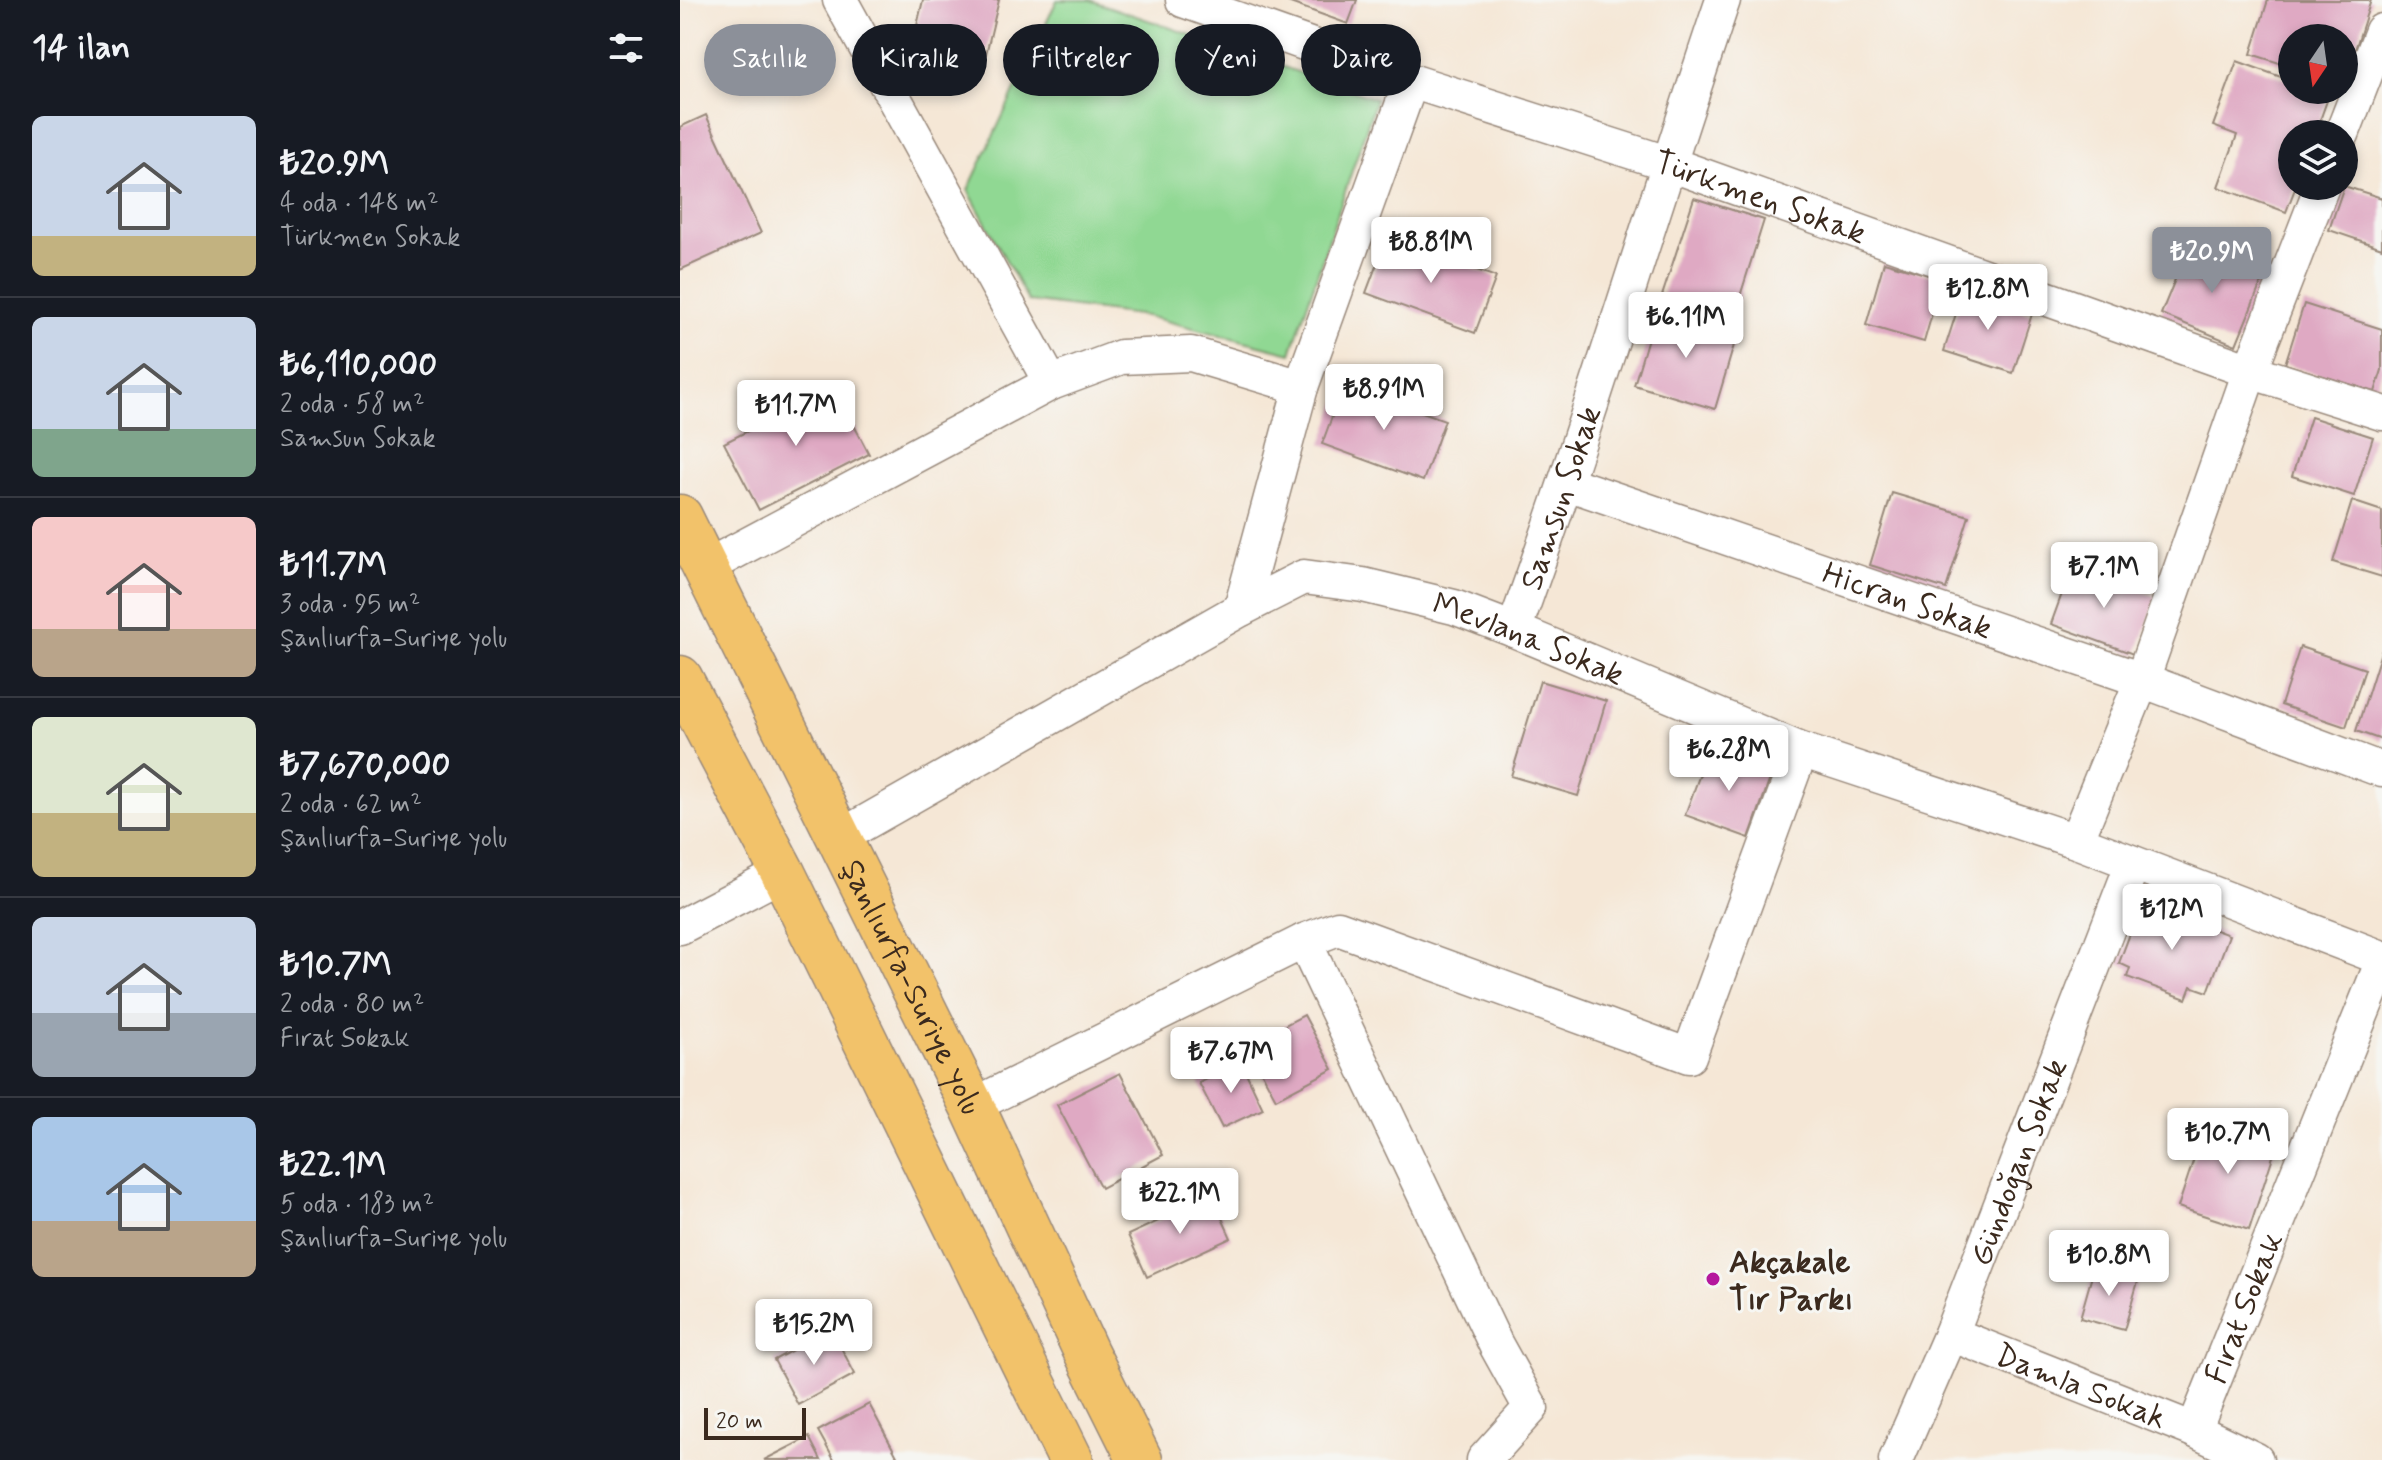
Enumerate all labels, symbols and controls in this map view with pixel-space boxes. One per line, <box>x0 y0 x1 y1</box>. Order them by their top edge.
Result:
chip: Satılık <box>704 24 836 96</box>
chip: Kiralık <box>852 24 987 96</box>
chip: Filtreler <box>1003 24 1159 96</box>
chip: Yeni <box>1175 24 1285 96</box>
chip: Daire <box>1301 24 1421 96</box>
north arrow <box>2278 24 2358 104</box>
map controls <box>2278 24 2358 200</box>
text: 14 ilan <box>32 26 130 71</box>
icon: filters <box>604 26 648 70</box>
button: layers <box>2278 120 2358 200</box>
street label: Türkmen Sokak <box>1649 141 1871 255</box>
text: ₺20.9M <box>280 142 389 187</box>
icon: home <box>96 148 192 244</box>
text: 4 oda · 148 m² <box>280 187 439 221</box>
pin: ₺8.81M <box>1366 217 1496 285</box>
text: Türkmen Sokak <box>280 221 460 255</box>
text: ₺8.81M <box>1389 226 1473 260</box>
pin: ₺20.9M <box>2147 227 2277 295</box>
text: ₺20.9M <box>2170 236 2254 270</box>
pin: ₺12.8M <box>1923 264 2053 332</box>
text: ₺12.8M <box>1946 273 2030 307</box>
pin: ₺6.11M <box>1621 292 1751 360</box>
text: ₺6.11M <box>1646 301 1726 335</box>
text: ₺6,110,000 <box>280 343 437 388</box>
icon: home <box>96 349 192 445</box>
pin: ₺8.91M <box>1319 364 1449 432</box>
text: ₺8.91M <box>1343 373 1425 407</box>
pin: ₺11.7M <box>731 380 861 448</box>
text: 2 oda · 58 m² <box>280 388 425 422</box>
text: ₺11.7M <box>755 389 837 423</box>
street label: Samsun Sokak <box>1511 401 1612 596</box>
text: Samsun Sokak <box>280 422 436 456</box>
pin: ₺7.1M <box>2048 542 2160 610</box>
text: ₺11.7M <box>280 543 387 588</box>
icon: home <box>96 549 192 645</box>
text: ₺7.1M <box>2069 551 2139 585</box>
street label: Hicran Sokak <box>1817 553 1997 650</box>
street label: Mevlana Sokak <box>1428 584 1630 697</box>
text: 3 oda · 95 m² <box>280 588 420 622</box>
text: Şanlıurfa-Suriye yolu <box>280 622 507 656</box>
pin: ₺6.28M <box>1664 725 1794 793</box>
text: ₺6.28M <box>1687 734 1771 768</box>
text: ₺7,670,000 <box>280 743 450 788</box>
icon: home <box>96 749 192 845</box>
text: 2 oda · 62 m² <box>280 788 422 822</box>
text: Şanlıurfa-Suriye yolu <box>280 822 507 856</box>
street label: Şanlıurfa-Suriye yolu <box>830 853 992 1122</box>
pin: ₺12M <box>2125 884 2219 952</box>
text: ₺12M <box>2140 893 2204 927</box>
text: ₺10.7M <box>280 943 392 988</box>
icon: home <box>96 949 192 1045</box>
text: 2 oda · 80 m² <box>280 988 424 1022</box>
text: Fırat Sokak <box>280 1022 410 1056</box>
pin: ₺7.67M <box>1166 1027 1296 1095</box>
text: ₺7.67M <box>1188 1036 1274 1070</box>
street label: Gündoğan Sokak <box>1960 1053 2078 1272</box>
pin: ₺10.7M <box>2163 1108 2293 1176</box>
text: ₺10.7M <box>2185 1117 2271 1151</box>
text: ₺22.1M <box>280 1143 386 1188</box>
icon: home <box>96 1149 192 1245</box>
pin: ₺22.1M <box>1115 1168 1245 1236</box>
text: ₺22.1M <box>1139 1177 1221 1211</box>
text: 5 oda · 183 m² <box>280 1188 434 1222</box>
text: Şanlıurfa-Suriye yolu <box>280 1222 507 1256</box>
street label: Fırat Sokak <box>2196 1226 2294 1390</box>
pin: ₺10.8M <box>2044 1230 2174 1298</box>
text: ₺10.8M <box>2067 1239 2151 1273</box>
place label: Akçakale Tır Parkı <box>1729 1242 1853 1321</box>
marker: Akçakale Tır Parkı <box>1704 1270 1722 1288</box>
pin: ₺15.2M <box>749 1299 879 1367</box>
text: ₺15.2M <box>773 1308 855 1342</box>
street label: Damla Sokak <box>1989 1335 2172 1440</box>
scale bar <box>704 1404 806 1440</box>
text: 20 m <box>716 1408 763 1436</box>

